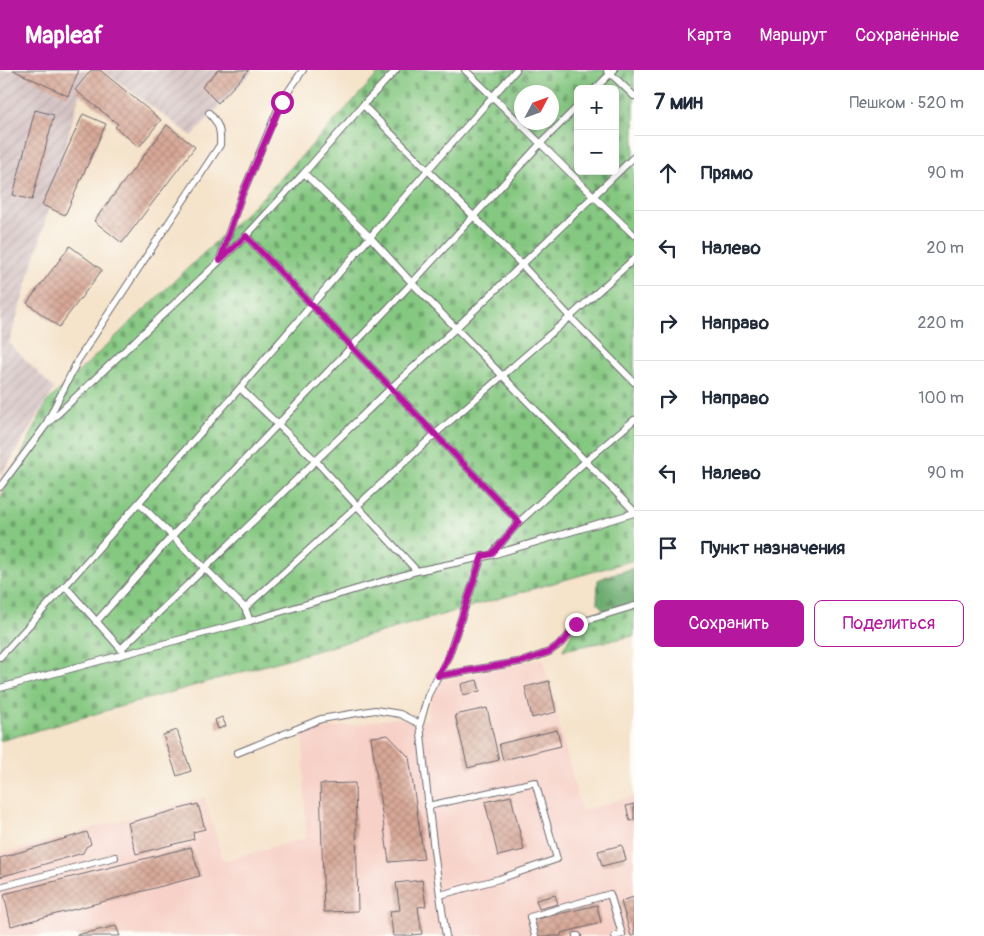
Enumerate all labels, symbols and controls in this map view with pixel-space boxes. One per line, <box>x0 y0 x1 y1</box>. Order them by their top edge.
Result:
text: Mapleaf <box>25 21 103 50</box>
text: Карта <box>687 24 731 47</box>
text: Маршрут <box>759 24 827 47</box>
text: Сохранённые <box>855 24 959 47</box>
north arrow <box>514 85 559 130</box>
map controls <box>574 85 619 175</box>
button: + <box>574 85 619 130</box>
text: 7 мин <box>654 89 703 116</box>
route start <box>271 91 294 114</box>
text: Пешком · 520 m <box>849 93 964 113</box>
button: − <box>574 130 619 175</box>
icon: ahead <box>654 159 682 187</box>
text: Прямо <box>701 161 753 185</box>
text: 90 m <box>927 163 964 183</box>
icon: left <box>654 234 682 262</box>
text: Налево <box>701 236 761 260</box>
text: 20 m <box>926 238 964 258</box>
icon: right <box>654 309 682 337</box>
text: Направо <box>701 311 769 335</box>
text: 220 m <box>918 313 964 333</box>
icon: right <box>654 384 682 412</box>
text: Направо <box>701 386 769 410</box>
text: 100 m <box>918 388 964 408</box>
icon: left <box>654 459 682 487</box>
text: Налево <box>701 461 761 485</box>
text: 90 m <box>927 463 964 483</box>
icon: arrive <box>654 534 682 562</box>
text: Пункт назначения <box>701 536 845 560</box>
button: Сохранить <box>654 600 804 647</box>
button: Поделиться <box>814 600 964 647</box>
route end <box>565 613 588 636</box>

